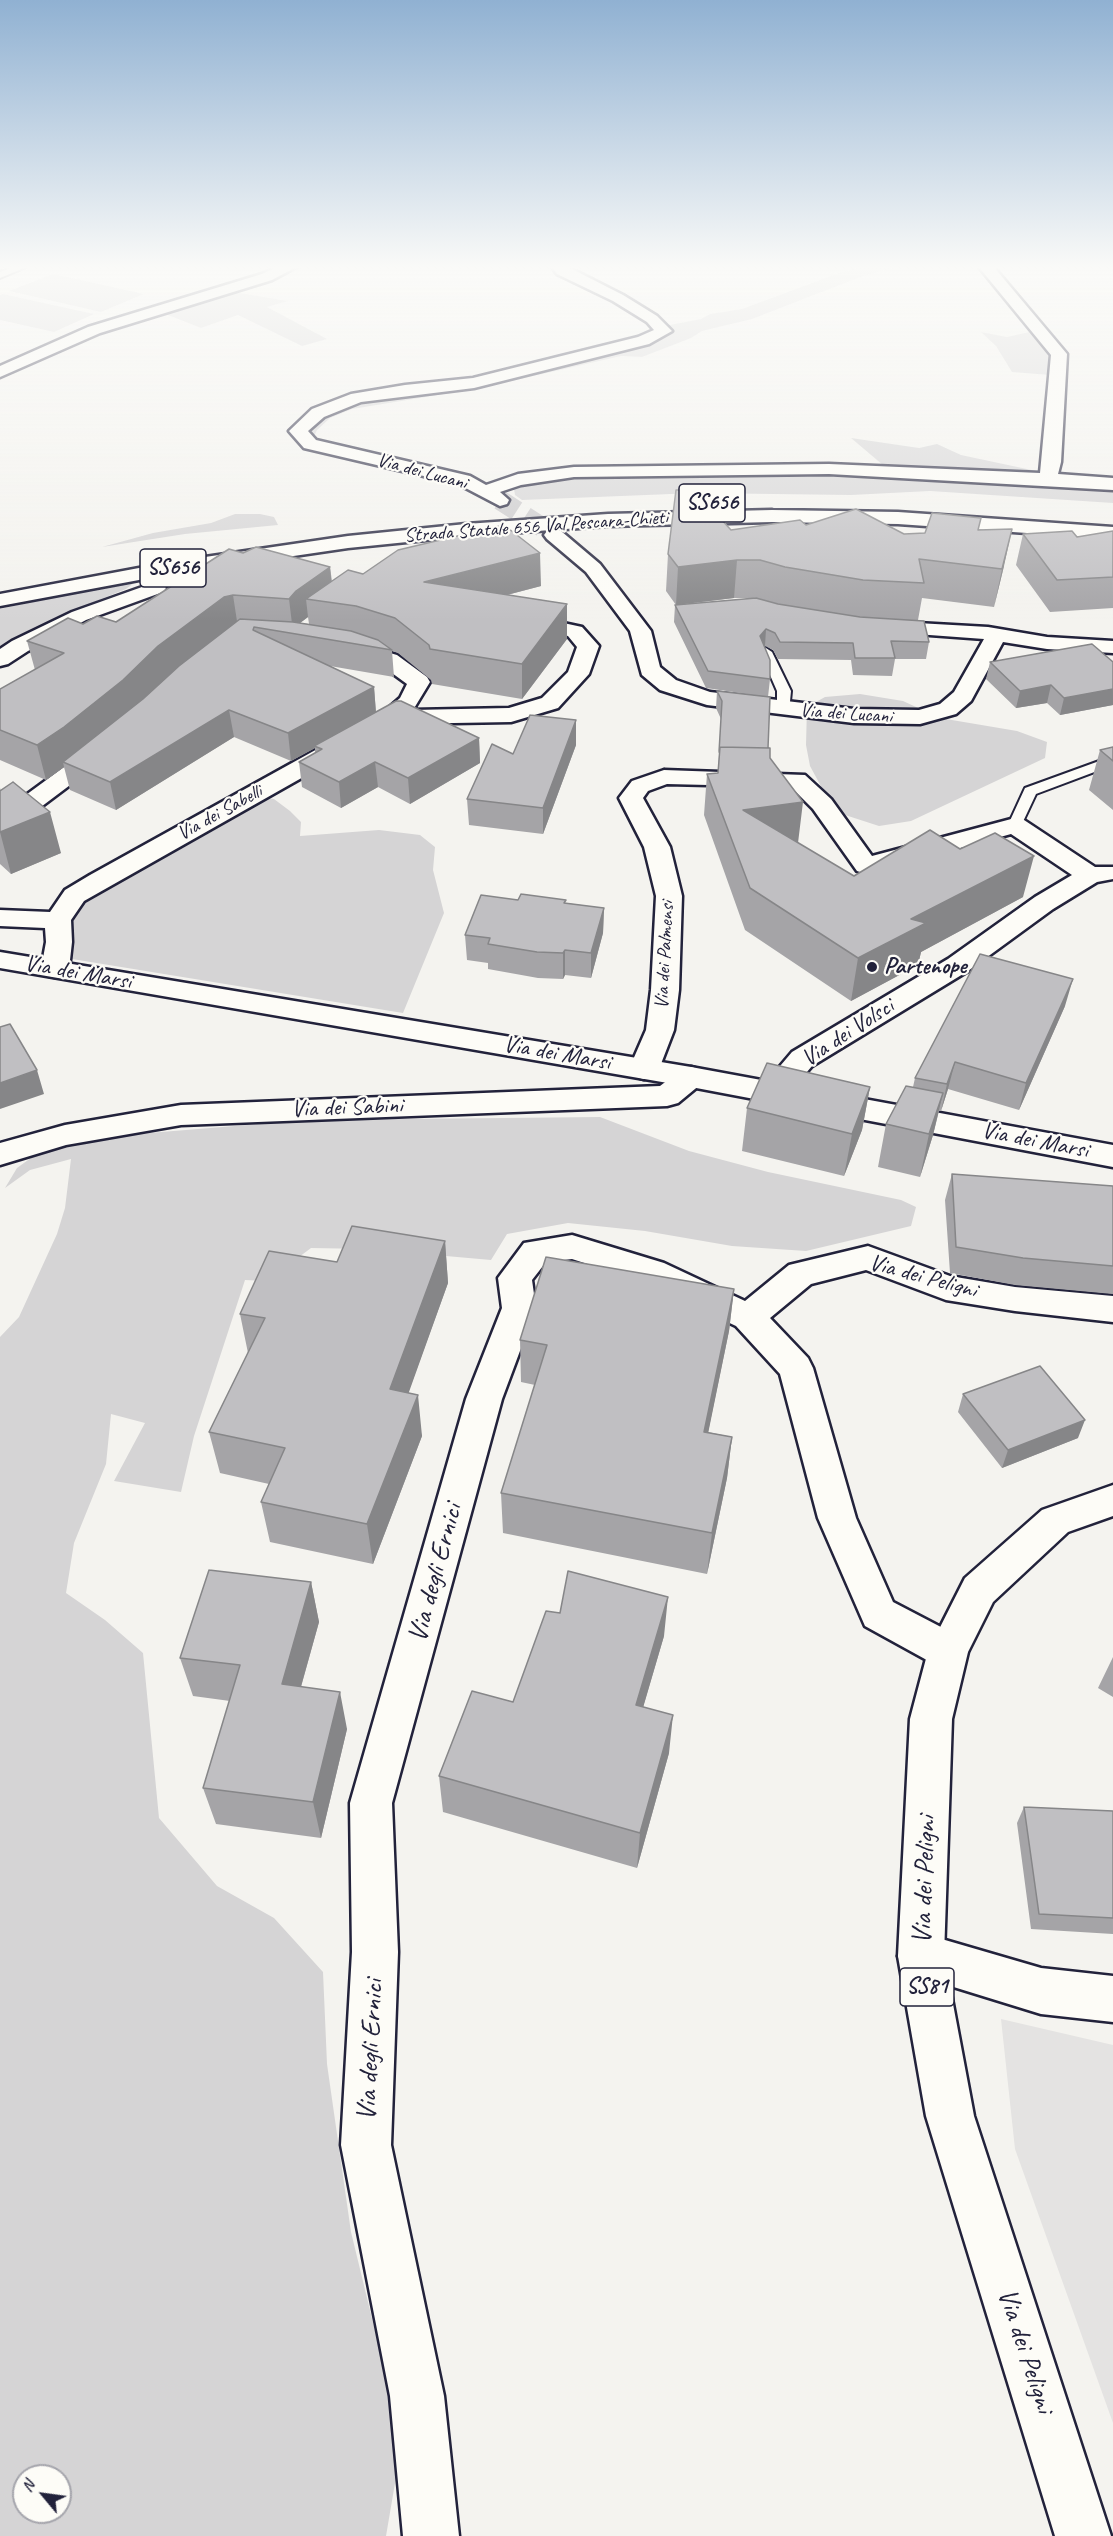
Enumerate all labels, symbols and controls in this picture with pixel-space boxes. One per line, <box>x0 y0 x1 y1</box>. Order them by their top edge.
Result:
street label: Via dei Lucani <box>374 448 470 496</box>
road number: SS656 <box>679 484 745 522</box>
street label: Strada Statale 656 Val Pescara-Chieti <box>403 506 669 548</box>
road number: SS656 <box>140 549 206 587</box>
street label: Via dei Lucani <box>799 699 893 729</box>
street label: Via dei Sabelli <box>173 780 267 846</box>
street label: Via dei Palmensi <box>650 900 680 1010</box>
street label: Via dei Marsi <box>22 949 134 997</box>
place label: Partenope <box>884 953 966 981</box>
marker: Partenope <box>865 960 879 974</box>
street label: Via dei Volsci <box>796 992 900 1074</box>
street label: Via dei Marsi <box>501 1030 613 1078</box>
street label: Via dei Sabini <box>291 1092 403 1124</box>
street label: Via dei Marsi <box>979 1117 1091 1165</box>
street label: Via dei Peligni <box>866 1249 980 1305</box>
street label: Via degli Ernici <box>401 1500 471 1646</box>
street label: Via dei Peligni <box>906 1815 944 1945</box>
road number: SS81 <box>900 1968 954 2006</box>
street label: Via degli Ernici <box>351 1978 391 2122</box>
street label: Via dei Peligni <box>989 2285 1061 2417</box>
north arrow <box>12 2464 72 2524</box>
text: N <box>17 2477 39 2495</box>

